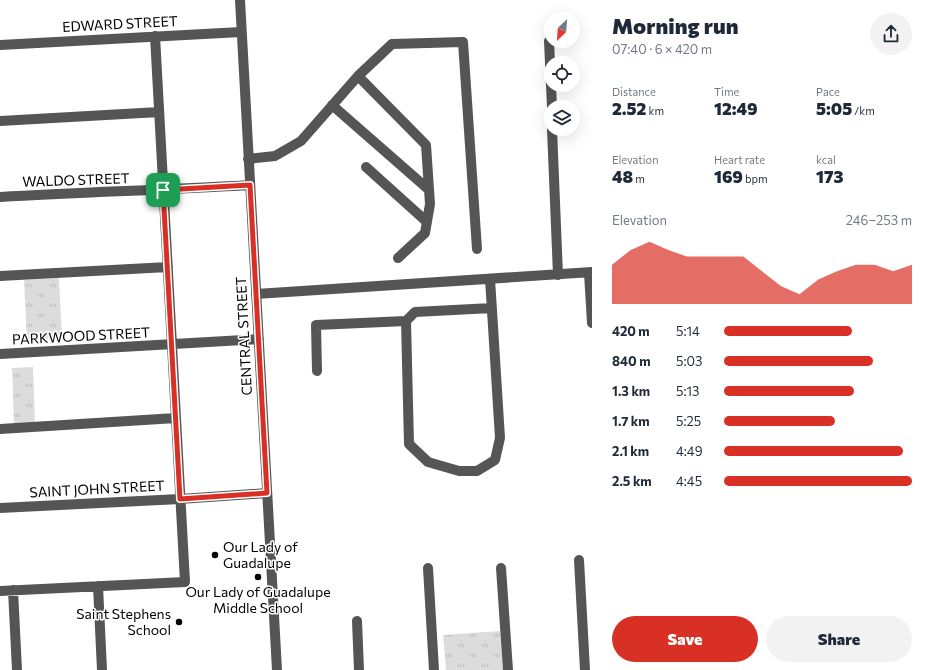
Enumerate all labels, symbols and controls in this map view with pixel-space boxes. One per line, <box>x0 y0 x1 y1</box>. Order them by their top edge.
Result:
street label: EDWARD STREET <box>62 12 178 35</box>
north arrow <box>544 12 580 48</box>
map controls <box>544 12 580 136</box>
text: Morning run <box>612 12 739 39</box>
button: share <box>870 13 912 55</box>
text: 07:40 · 6 × 420 m <box>612 41 712 57</box>
button: locate <box>544 56 580 92</box>
text: Distance <box>612 85 656 98</box>
text: Time <box>714 85 739 98</box>
text: Pace <box>816 85 840 98</box>
text: 2.52 <box>612 98 646 119</box>
text: 12:49 <box>714 98 758 119</box>
text: 5:05 <box>816 98 852 119</box>
button: layers <box>544 100 580 136</box>
text: km <box>646 104 664 117</box>
text: /km <box>852 104 875 117</box>
text: Elevation <box>612 153 658 166</box>
text: Heart rate <box>714 153 765 166</box>
text: kcal <box>816 153 836 166</box>
text: 48 <box>612 166 633 187</box>
text: 169 <box>714 166 743 187</box>
text: 173 <box>816 166 844 187</box>
street label: WALDO STREET <box>22 169 130 190</box>
text: m <box>633 172 645 185</box>
text: bpm <box>743 172 768 185</box>
pin <box>146 173 180 207</box>
icon: arrive <box>152 179 174 201</box>
text: Elevation <box>612 212 667 228</box>
text: 246–253 m <box>846 212 912 228</box>
street label: CENTRAL STREET <box>232 276 255 396</box>
street label: PARKWOOD STREET <box>11 323 151 348</box>
text: 420 m <box>612 323 650 339</box>
text: 5:14 <box>676 323 700 339</box>
text: 840 m <box>612 353 650 369</box>
text: 5:03 <box>676 353 702 369</box>
text: 1.3 km <box>612 383 650 399</box>
text: 5:13 <box>676 383 700 399</box>
text: 1.7 km <box>612 413 650 429</box>
text: 5:25 <box>676 413 701 429</box>
text: 2.1 km <box>612 443 649 459</box>
text: 4:49 <box>676 443 703 459</box>
text: 2.5 km <box>612 473 652 489</box>
text: 4:45 <box>676 473 702 489</box>
street label: SAINT JOHN STREET <box>29 476 165 501</box>
place label: Our Lady of Guadalupe <box>223 538 298 571</box>
marker: Our Lady of Guadalupe <box>210 550 220 560</box>
marker: Our Lady of Guadalupe Middle School <box>253 572 263 582</box>
place label: Our Lady of Guadalupe Middle School <box>185 583 331 616</box>
place label: Saint Stephens School <box>76 605 171 638</box>
button: Save <box>612 616 758 662</box>
button: Share <box>766 616 912 662</box>
marker: Saint Stephens School <box>174 617 184 627</box>

